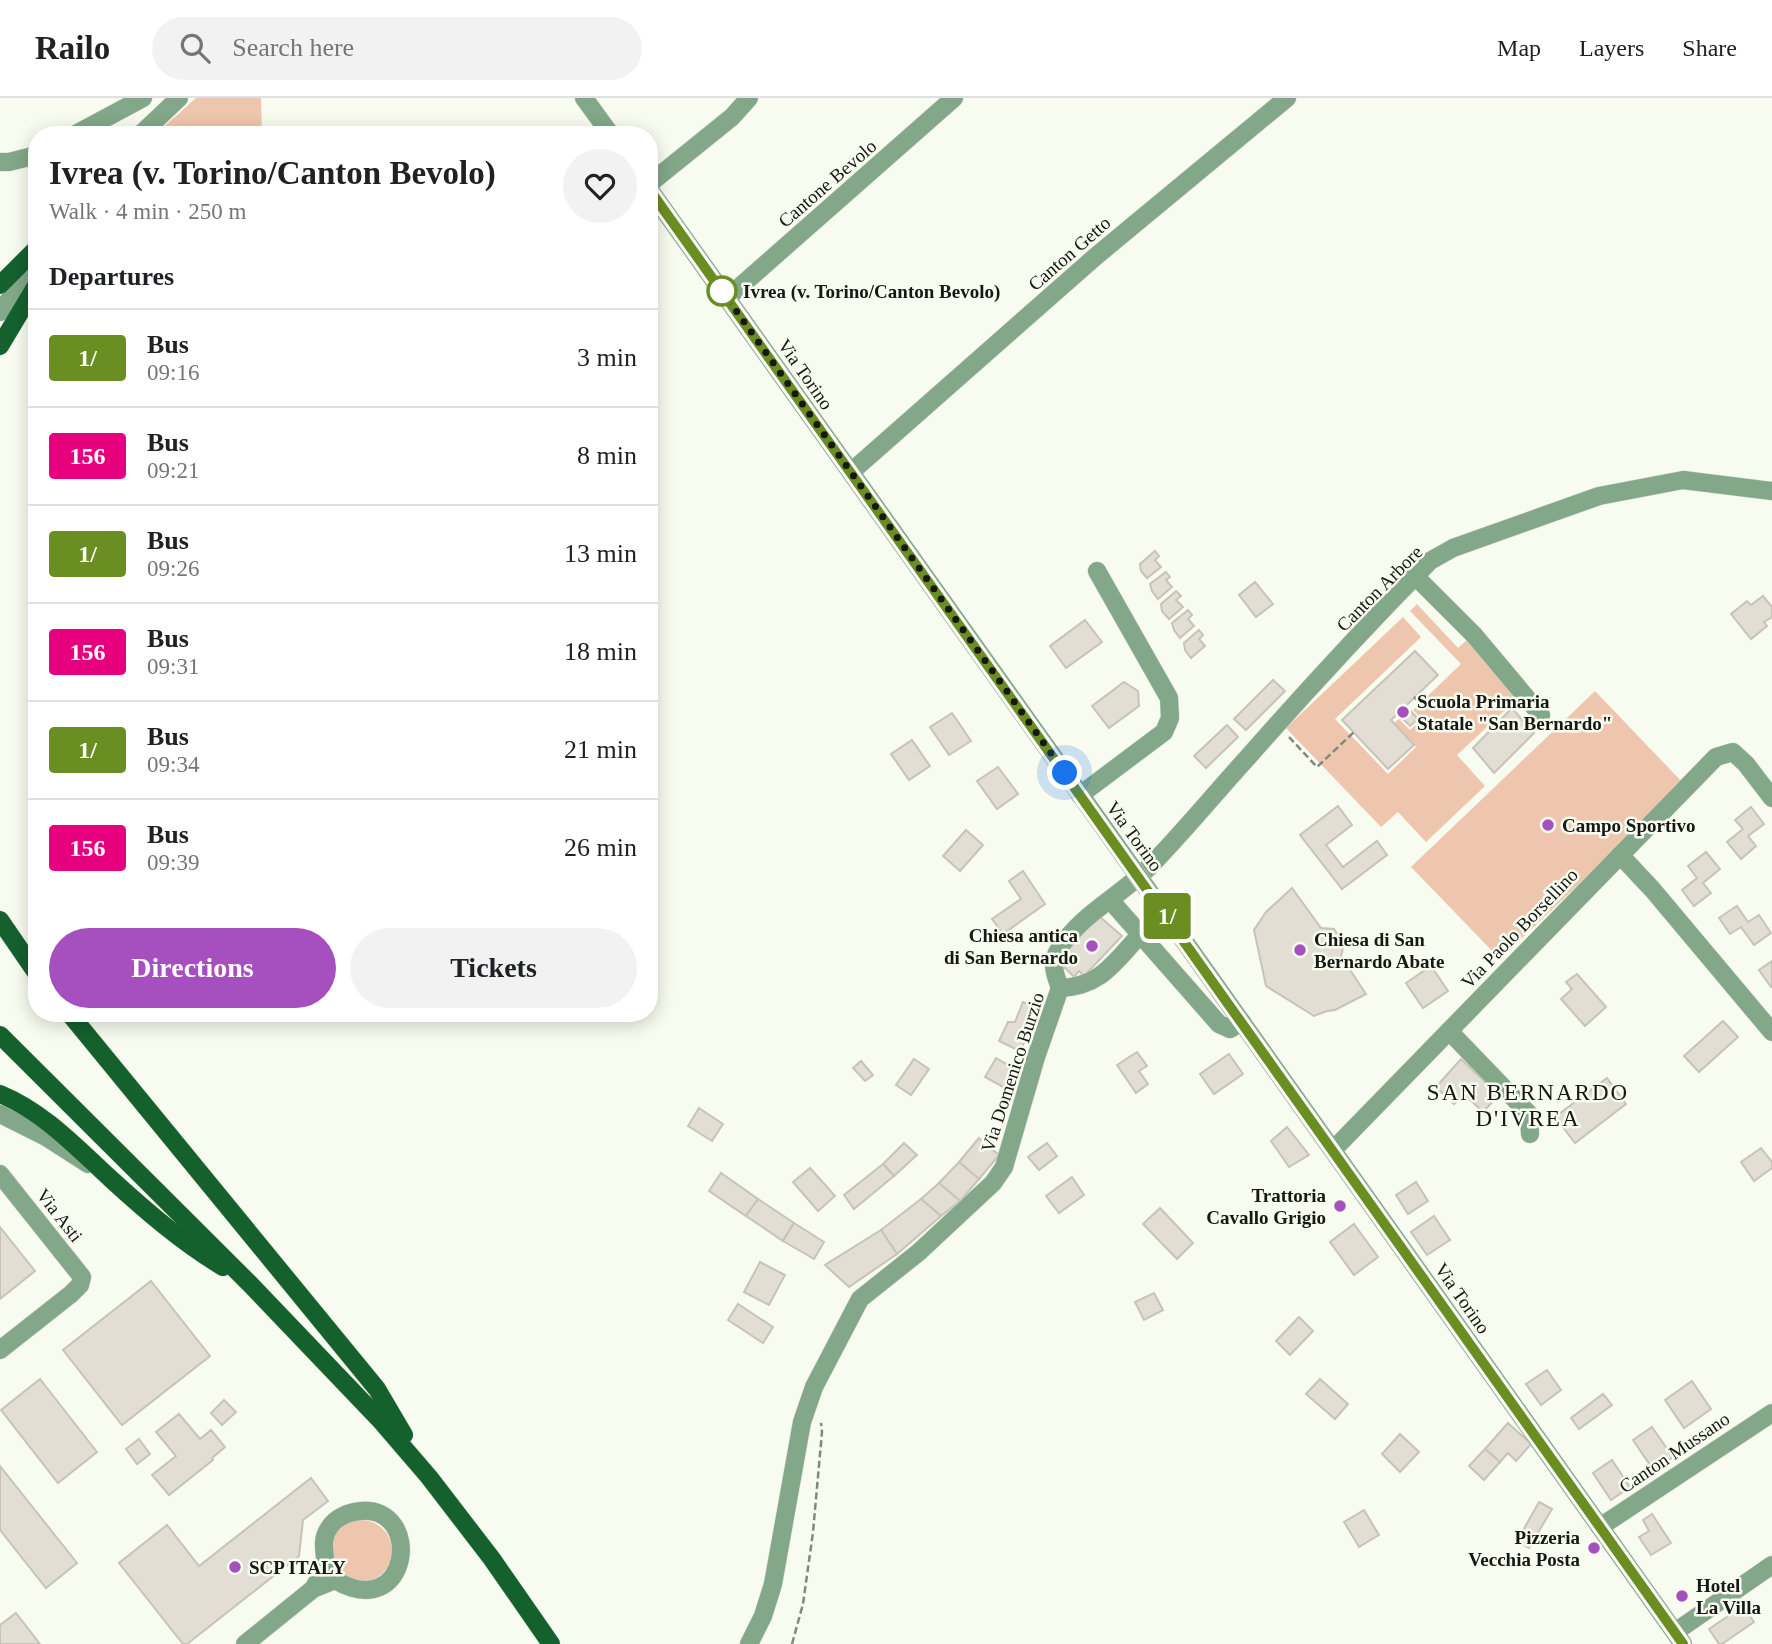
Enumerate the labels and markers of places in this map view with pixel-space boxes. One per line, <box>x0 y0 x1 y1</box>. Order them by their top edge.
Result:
marker: Ivrea (v. Torino/Canton Bevolo) <box>707 276 737 306</box>
place label: Ivrea (v. Torino/Canton Bevolo) <box>743 281 1000 303</box>
place label: Scuola Primaria Statale "San Bernardo" <box>1417 691 1612 734</box>
marker: Scuola Primaria Statale "San Bernardo" <box>1395 704 1411 720</box>
place label: Campo Sportivo <box>1562 815 1696 836</box>
marker: Campo Sportivo <box>1540 817 1556 833</box>
place label: Chiesa antica di San Bernardo <box>944 925 1079 968</box>
place label: Chiesa di San Bernardo Abate <box>1314 929 1444 972</box>
marker: Chiesa antica di San Bernardo <box>1084 938 1100 954</box>
marker: Chiesa di San Bernardo Abate <box>1292 942 1308 958</box>
place label: Trattoria Cavallo Grigio <box>1206 1185 1326 1228</box>
marker: Trattoria Cavallo Grigio <box>1332 1198 1348 1214</box>
place label: Pizzeria Vecchia Posta <box>1468 1527 1580 1570</box>
marker: Pizzeria Vecchia Posta <box>1586 1540 1602 1556</box>
place label: SCP ITALY <box>249 1557 346 1578</box>
marker: SCP ITALY <box>227 1559 243 1575</box>
place label: Hotel La Villa <box>1696 1575 1761 1618</box>
marker: Hotel La Villa <box>1674 1588 1690 1604</box>

